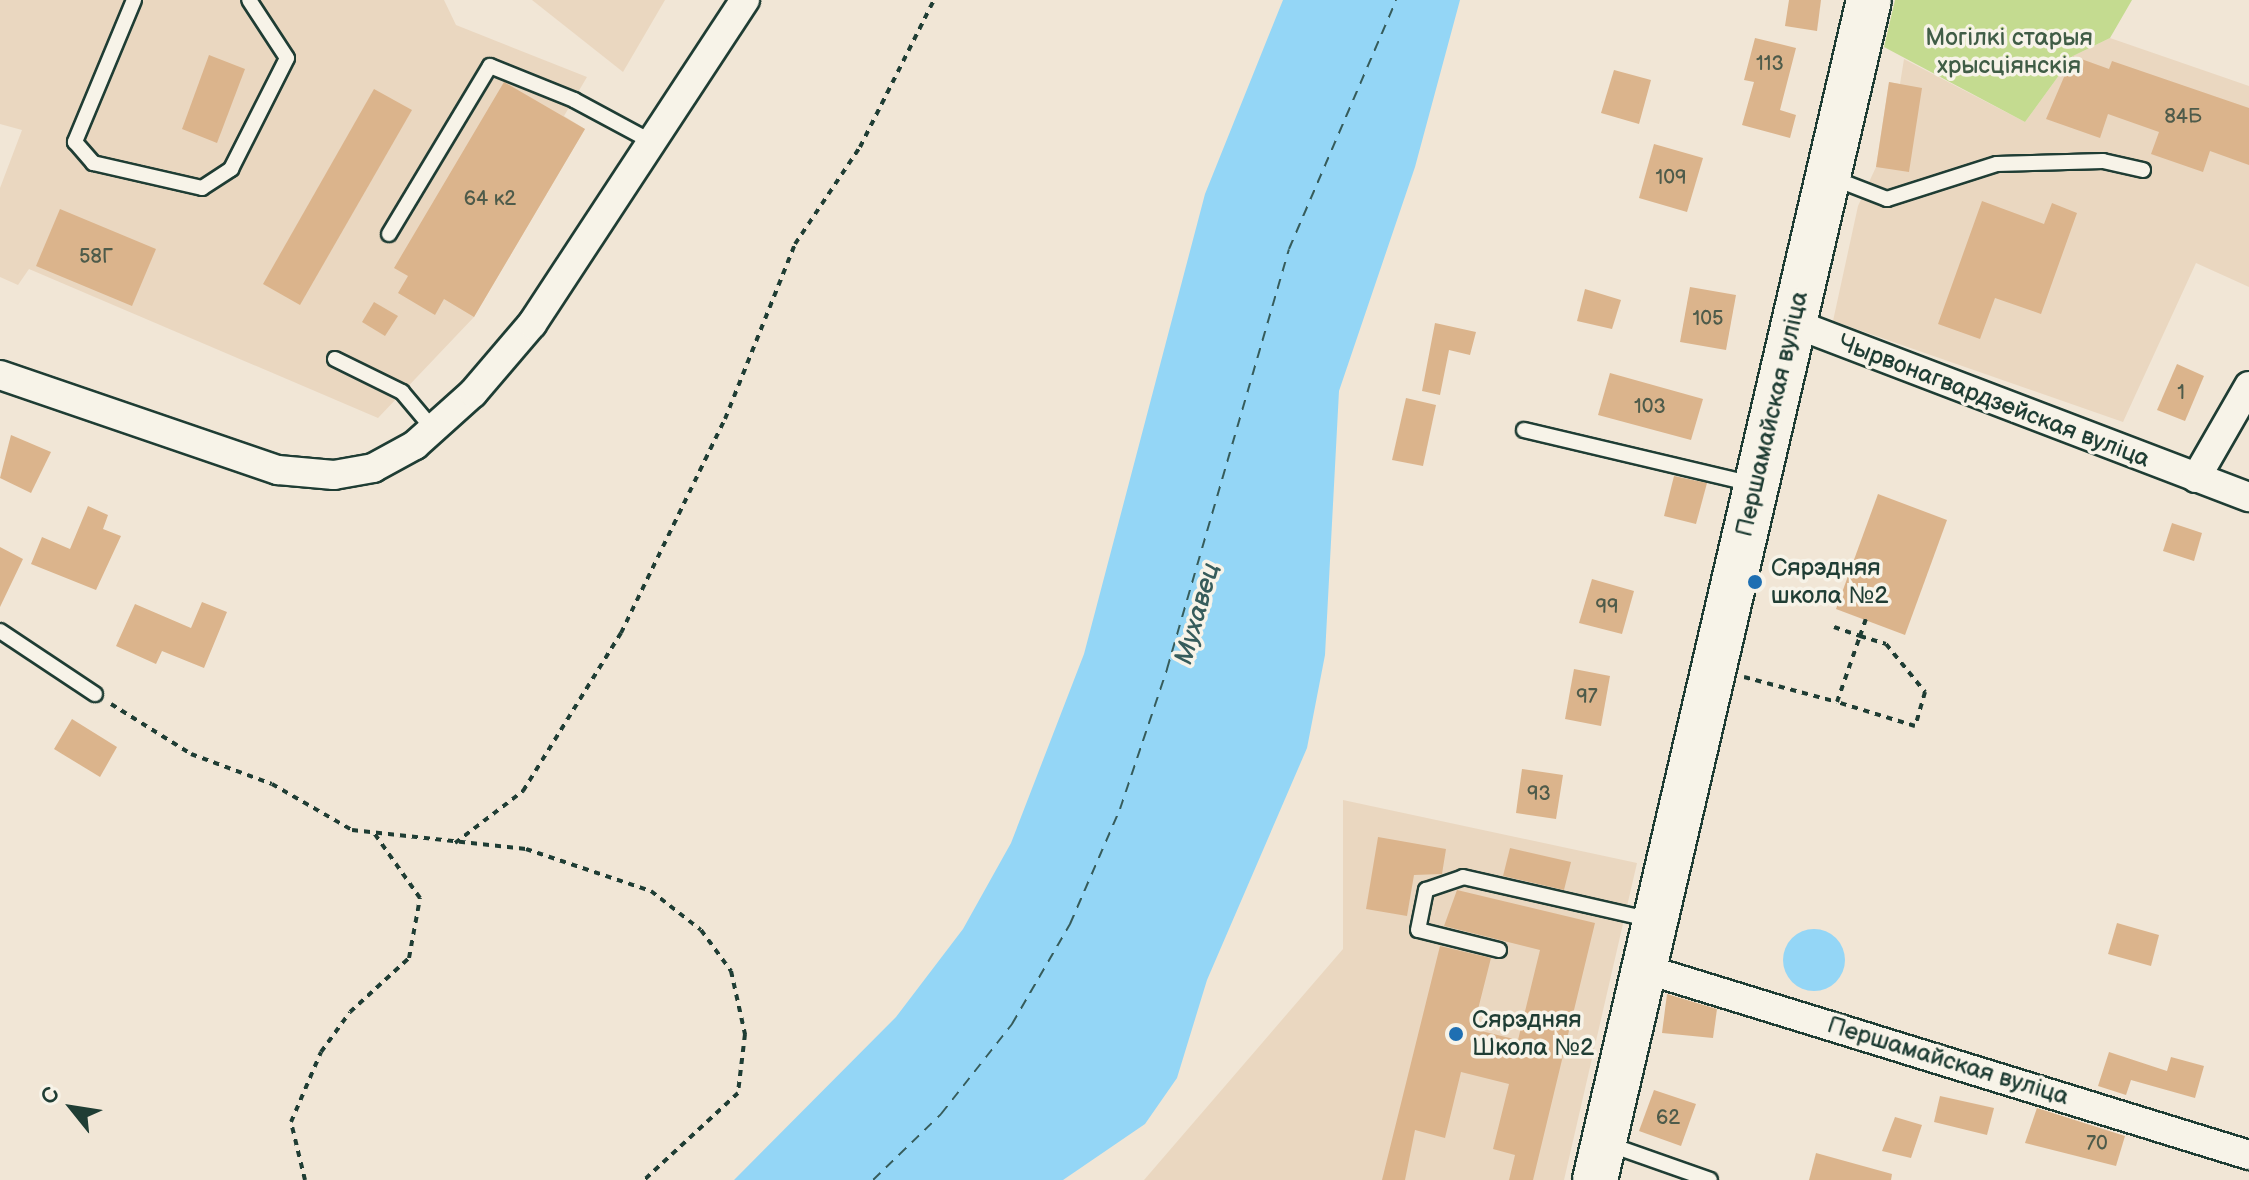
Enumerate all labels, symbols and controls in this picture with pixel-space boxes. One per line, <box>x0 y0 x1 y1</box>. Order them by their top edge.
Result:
park label: Могілкі старыя хрысціянскія <box>1925 24 2093 80</box>
house number: 113 <box>1756 52 1784 76</box>
house number: 84Б <box>2164 105 2202 129</box>
house number: 109 <box>1655 166 1687 190</box>
house number: 64 к2 <box>464 187 516 211</box>
house number: 58Г <box>79 245 113 269</box>
street label: Першамайская вуліца <box>1730 289 1814 539</box>
house number: 105 <box>1693 307 1723 331</box>
street label: Чырвонагвардзейская вуліца <box>1834 328 2154 474</box>
house number: 1 <box>2177 381 2185 405</box>
house number: 103 <box>1634 395 1666 419</box>
place label: Сярэдняя школа №2 <box>1771 554 1888 610</box>
water label: Мухавец <box>1169 560 1227 668</box>
marker: Сярэдняя школа №2 <box>1746 573 1764 591</box>
house number: 99 <box>1595 595 1619 619</box>
house number: 97 <box>1576 685 1598 709</box>
house number: 93 <box>1527 782 1551 806</box>
place label: Сярэдняя Школа №2 <box>1472 1006 1594 1062</box>
street label: Першамайская вуліца <box>1824 1011 2072 1111</box>
marker: Сярэдняя Школа №2 <box>1447 1025 1465 1043</box>
north arrow <box>32 1068 112 1148</box>
text: С <box>35 1082 66 1109</box>
house number: 62 <box>1656 1106 1680 1130</box>
house number: 70 <box>2086 1132 2108 1156</box>

